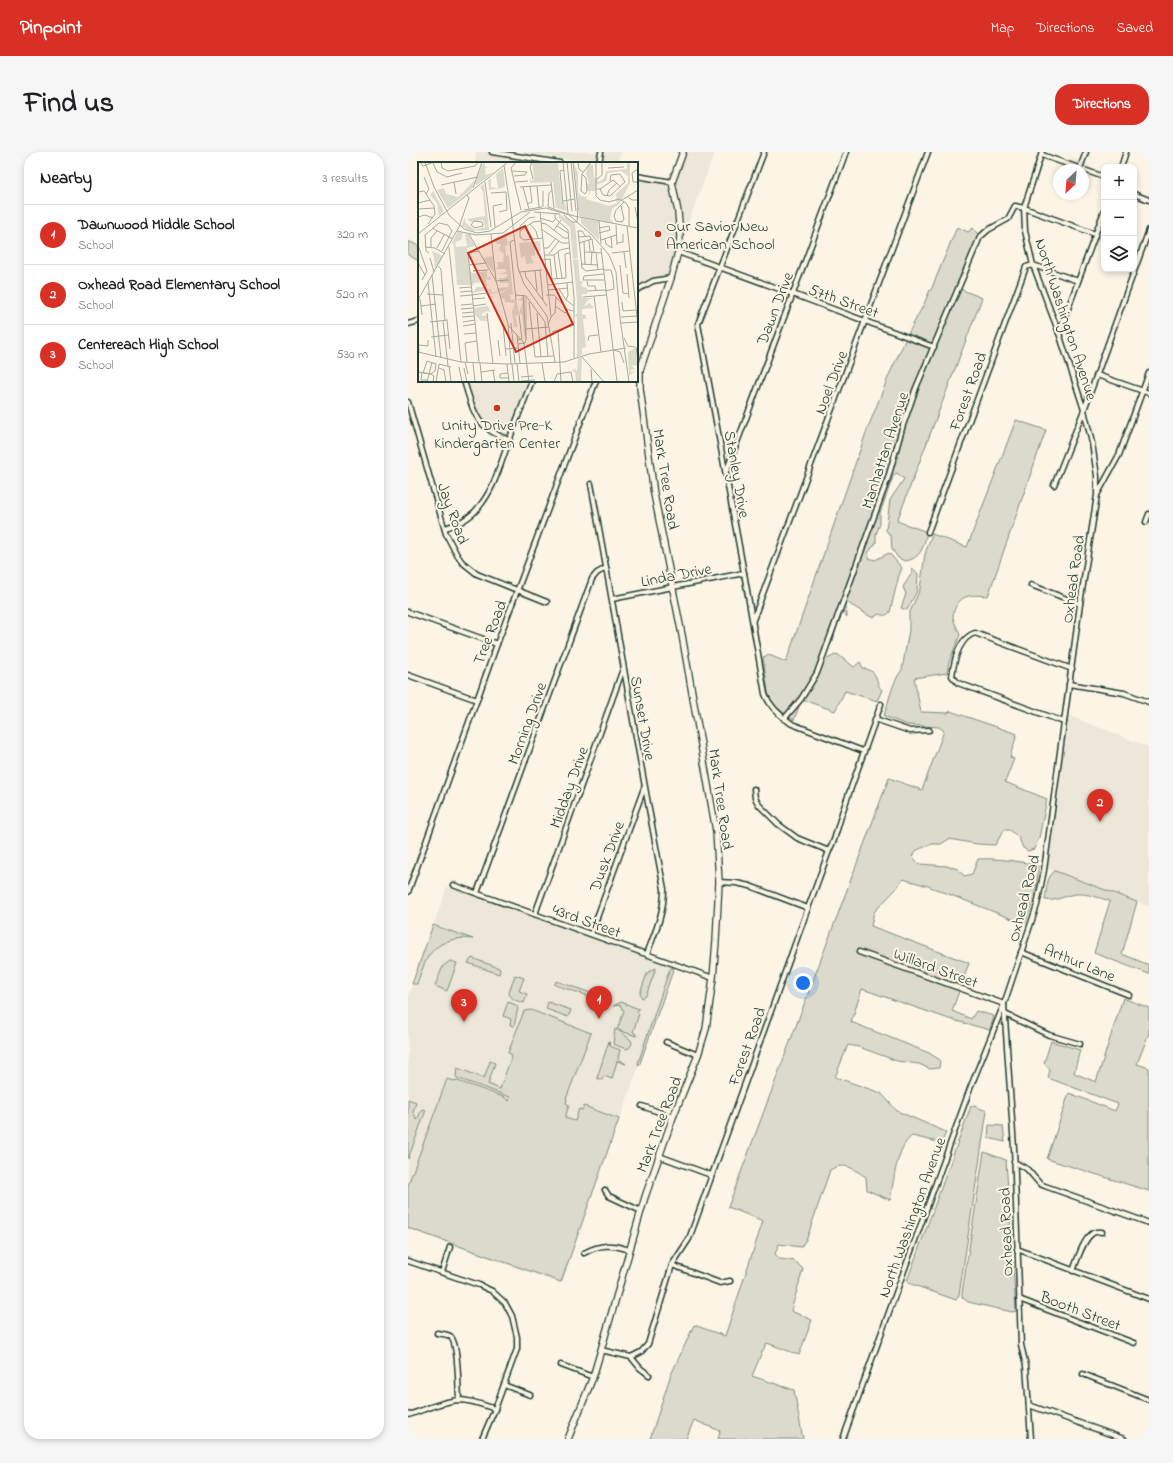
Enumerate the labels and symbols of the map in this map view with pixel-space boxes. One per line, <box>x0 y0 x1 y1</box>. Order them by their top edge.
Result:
inset map <box>418 162 638 382</box>
north arrow <box>1053 164 1089 200</box>
place label: Our Savior New American School <box>666 215 775 257</box>
marker: Our Savior New American School <box>653 229 663 239</box>
street label: North Washington Avenue <box>1028 235 1103 405</box>
street label: Dawn Drive <box>751 268 801 350</box>
street label: 57th Street <box>805 278 882 326</box>
street label: Noel Drive <box>809 347 855 418</box>
street label: Forest Road <box>943 349 994 435</box>
street label: Manhattan Avenue <box>856 388 916 512</box>
marker: Unity Drive Pre-K Kindergarten Center <box>492 403 502 413</box>
place label: Unity Drive Pre-K Kindergarten Center <box>434 414 560 456</box>
street label: Mark Tree Road <box>645 427 685 531</box>
street label: Stanley Drive <box>717 429 756 521</box>
street label: Jay Road <box>430 479 474 548</box>
street label: Oxhead Road <box>1056 534 1092 625</box>
street label: Linda Drive <box>639 557 715 595</box>
street label: Tree Road <box>468 597 514 668</box>
street label: Sunset Drive <box>623 674 661 763</box>
street label: Morning Drive <box>502 678 554 768</box>
street label: Midday Drive <box>544 743 596 832</box>
street label: Mark Tree Road <box>701 747 739 851</box>
pin: 2 <box>1087 789 1113 822</box>
street label: Dusk Drive <box>584 817 632 896</box>
street label: Oxhead Road <box>1003 852 1047 945</box>
street label: 43rd Street <box>549 898 625 946</box>
street label: Arthur Lane <box>1040 939 1120 989</box>
street label: Willard Street <box>890 942 982 995</box>
your location <box>793 973 813 993</box>
pin: 1 <box>586 986 612 1019</box>
pin: 3 <box>451 989 477 1022</box>
street label: Forest Road <box>722 1004 773 1090</box>
street label: Mark Tree Road <box>630 1073 689 1176</box>
street label: North Washington Avenue <box>873 1133 953 1301</box>
street label: Oxhead Road <box>993 1187 1021 1277</box>
street label: Booth Street <box>1036 1285 1125 1338</box>

